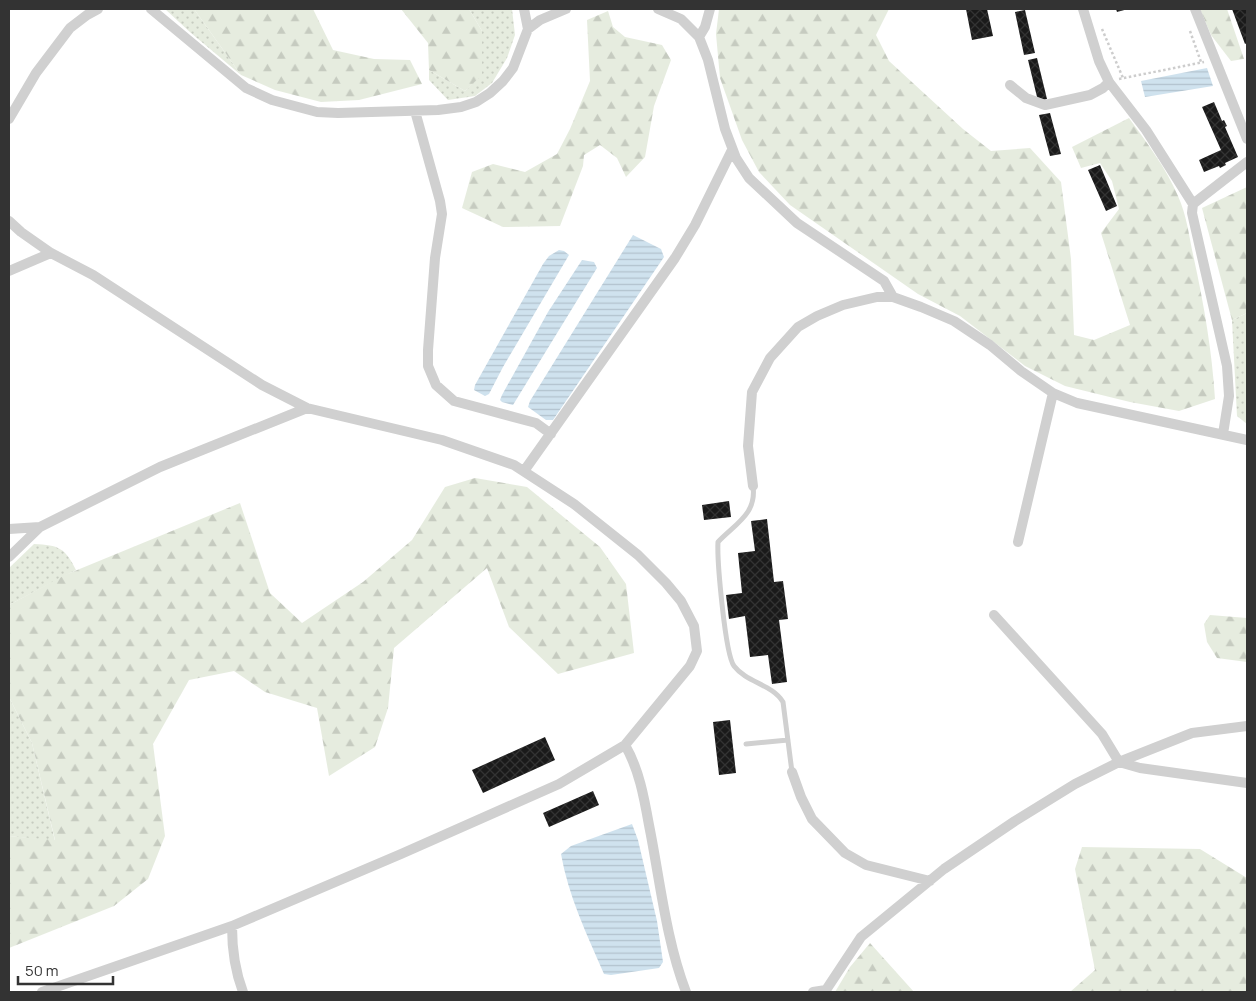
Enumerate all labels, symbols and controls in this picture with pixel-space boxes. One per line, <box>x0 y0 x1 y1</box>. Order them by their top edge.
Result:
scale bar <box>18 954 112 986</box>
text: 50 m <box>25 960 59 981</box>

